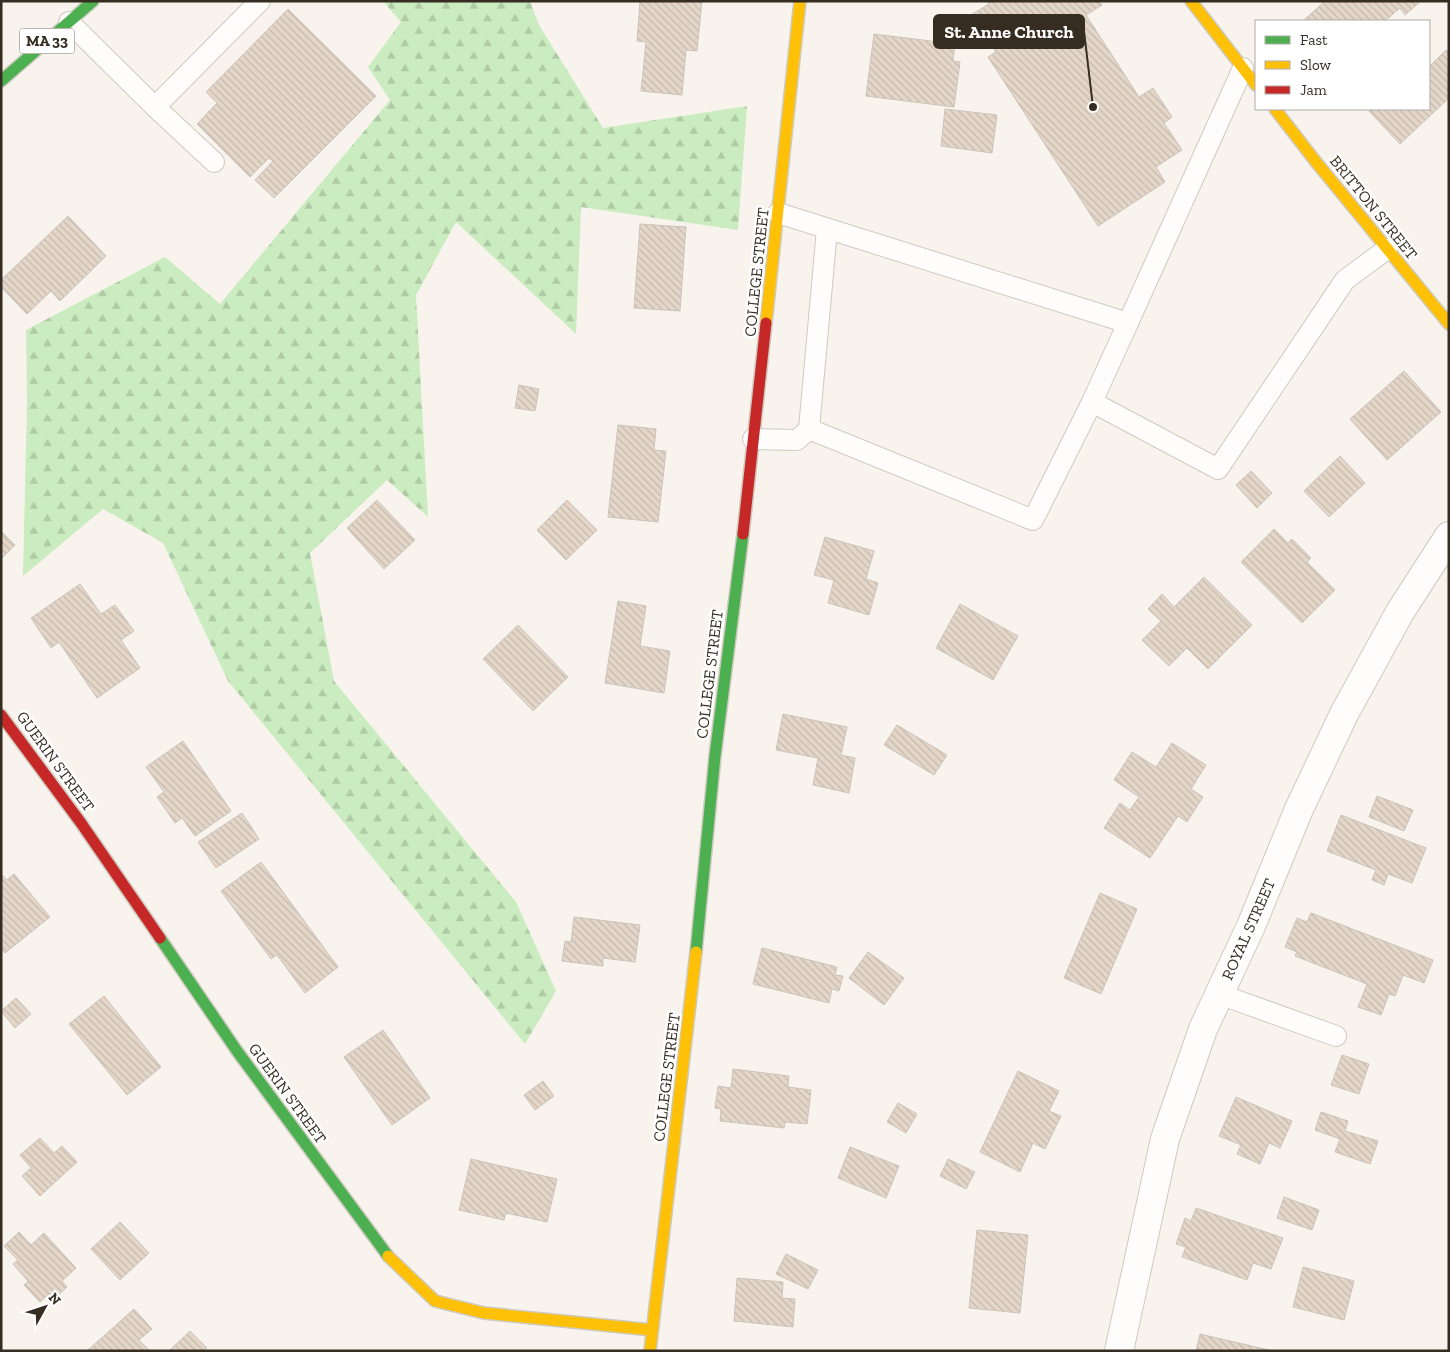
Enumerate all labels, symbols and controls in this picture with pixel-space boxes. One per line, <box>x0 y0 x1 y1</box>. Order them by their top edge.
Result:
callout: St. Anne Church <box>934 15 1084 48</box>
legend <box>1255 20 1430 110</box>
text: St. Anne Church <box>944 21 1074 43</box>
road number: MA 33 <box>20 28 74 54</box>
text: Fast <box>1300 31 1328 49</box>
text: Slow <box>1300 56 1332 74</box>
text: Jam <box>1300 81 1327 99</box>
street label: BRITTON STREET <box>1326 151 1421 263</box>
street label: COLLEGE STREET <box>740 206 773 338</box>
street label: COLLEGE STREET <box>692 608 727 740</box>
street label: GUERIN STREET <box>13 707 98 815</box>
street label: ROYAL STREET <box>1218 876 1279 983</box>
street label: COLLEGE STREET <box>649 1011 684 1143</box>
street label: GUERIN STREET <box>245 1039 330 1147</box>
north arrow <box>20 1282 70 1332</box>
text: N <box>45 1289 65 1309</box>

